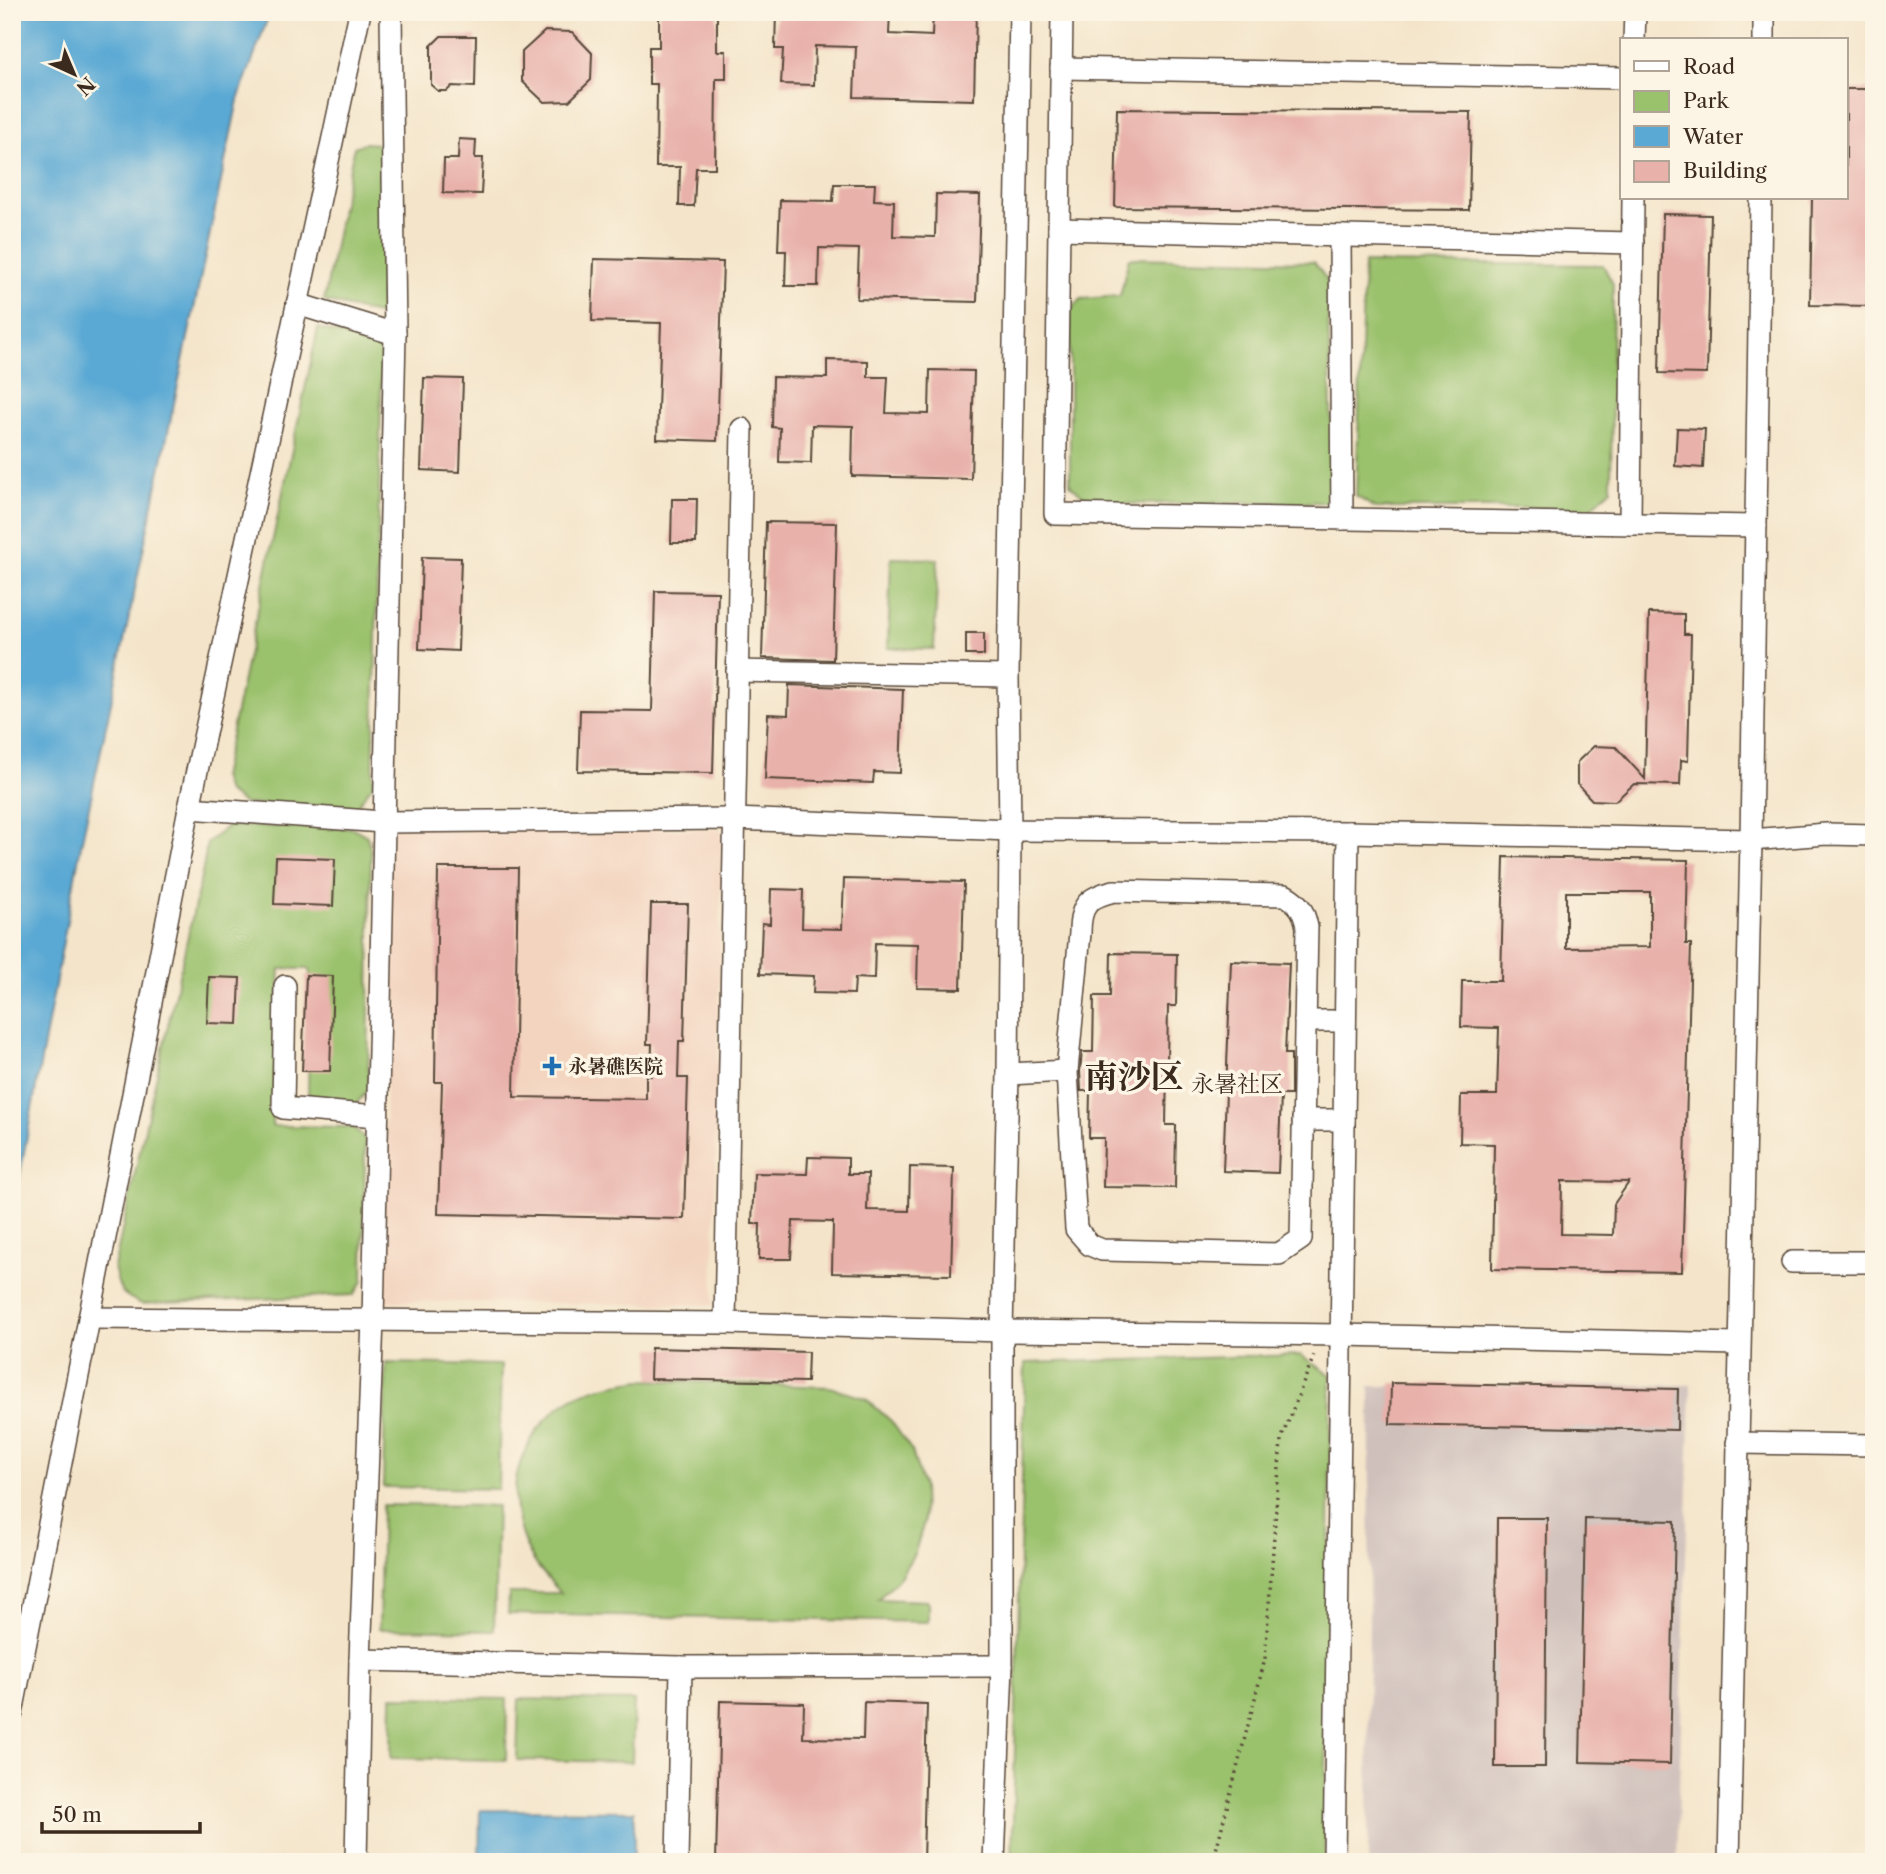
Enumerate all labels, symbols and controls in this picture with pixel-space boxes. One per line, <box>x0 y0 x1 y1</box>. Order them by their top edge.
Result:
north arrow <box>38 38 108 108</box>
legend <box>1620 38 1848 200</box>
text: Road <box>1683 54 1735 79</box>
text: N <box>72 72 99 100</box>
text: Park <box>1683 88 1729 113</box>
text: Water <box>1682 124 1743 149</box>
text: Building <box>1683 158 1768 183</box>
place label: 永暑礁医院 <box>568 1055 663 1078</box>
marker: 永暑礁医院 <box>542 1056 562 1076</box>
district label: 南沙区 <box>1085 1056 1184 1097</box>
district label: 永暑社区 <box>1191 1070 1283 1098</box>
scale bar <box>42 1790 200 1834</box>
text: 50 m <box>52 1802 102 1827</box>

